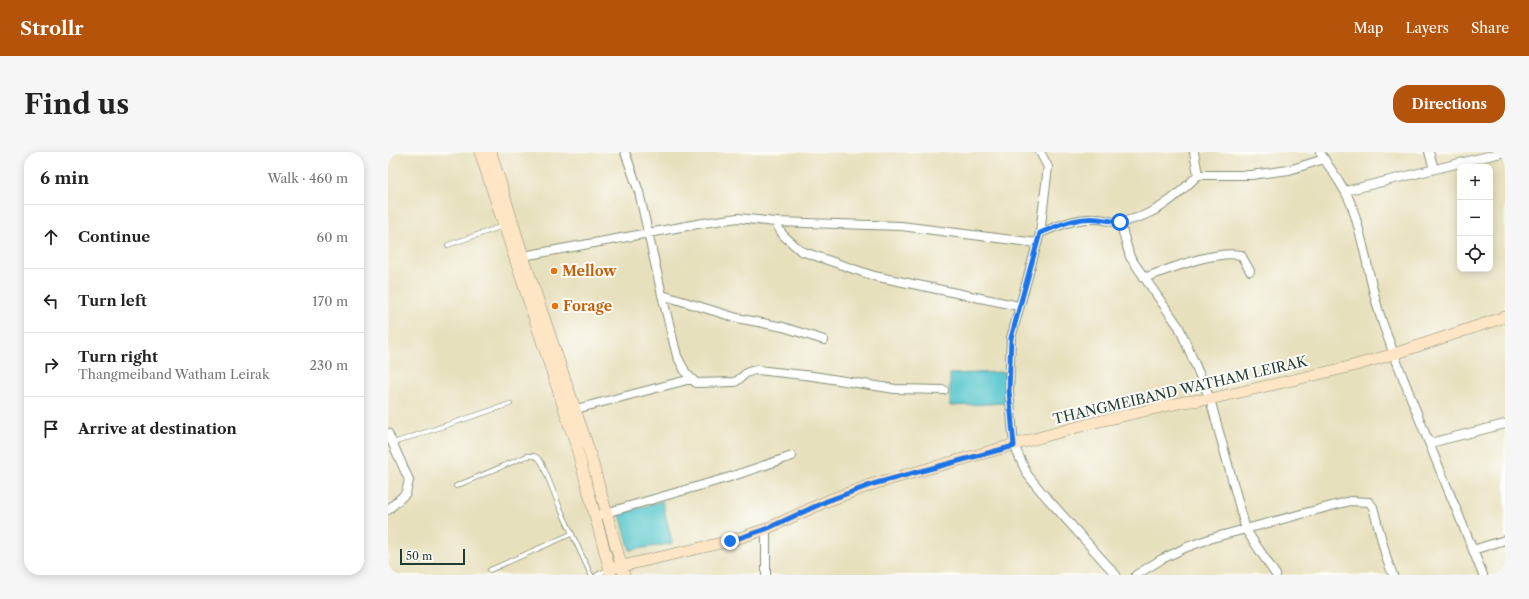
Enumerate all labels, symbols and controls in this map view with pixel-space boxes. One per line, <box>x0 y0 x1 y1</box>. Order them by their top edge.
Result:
text: Strollr <box>20 17 84 40</box>
text: Map <box>1353 19 1383 37</box>
text: Layers <box>1405 19 1449 37</box>
text: Share <box>1471 19 1509 37</box>
button: Directions <box>1393 85 1505 123</box>
text: Find us <box>24 87 129 121</box>
map controls <box>1457 164 1493 272</box>
button: + <box>1457 164 1493 200</box>
text: 6 min <box>40 168 89 188</box>
text: Walk · 460 m <box>267 170 348 186</box>
button: − <box>1457 200 1493 236</box>
route start <box>1111 213 1129 231</box>
icon: ahead <box>40 226 62 248</box>
text: Continue <box>78 227 150 246</box>
text: 60 m <box>317 229 348 245</box>
button: locate <box>1457 236 1493 272</box>
place label: Mellow <box>562 262 617 280</box>
marker: Mellow <box>549 266 559 276</box>
icon: left <box>40 290 62 312</box>
text: Turn left <box>78 291 147 310</box>
text: 170 m <box>312 293 348 309</box>
place label: Forage <box>563 297 612 315</box>
marker: Forage <box>550 301 560 311</box>
text: Turn right <box>78 347 158 366</box>
street label: THANGMEIBAND WATHAM LEIRAK <box>1051 352 1310 428</box>
icon: right <box>40 354 62 376</box>
text: 230 m <box>310 357 348 373</box>
text: Thangmeiband Watham Leirak <box>78 366 269 382</box>
icon: arrive <box>40 418 62 440</box>
text: Arrive at destination <box>78 419 237 438</box>
route end <box>721 532 739 550</box>
scale bar <box>400 547 465 566</box>
text: 50 m <box>406 549 432 563</box>

